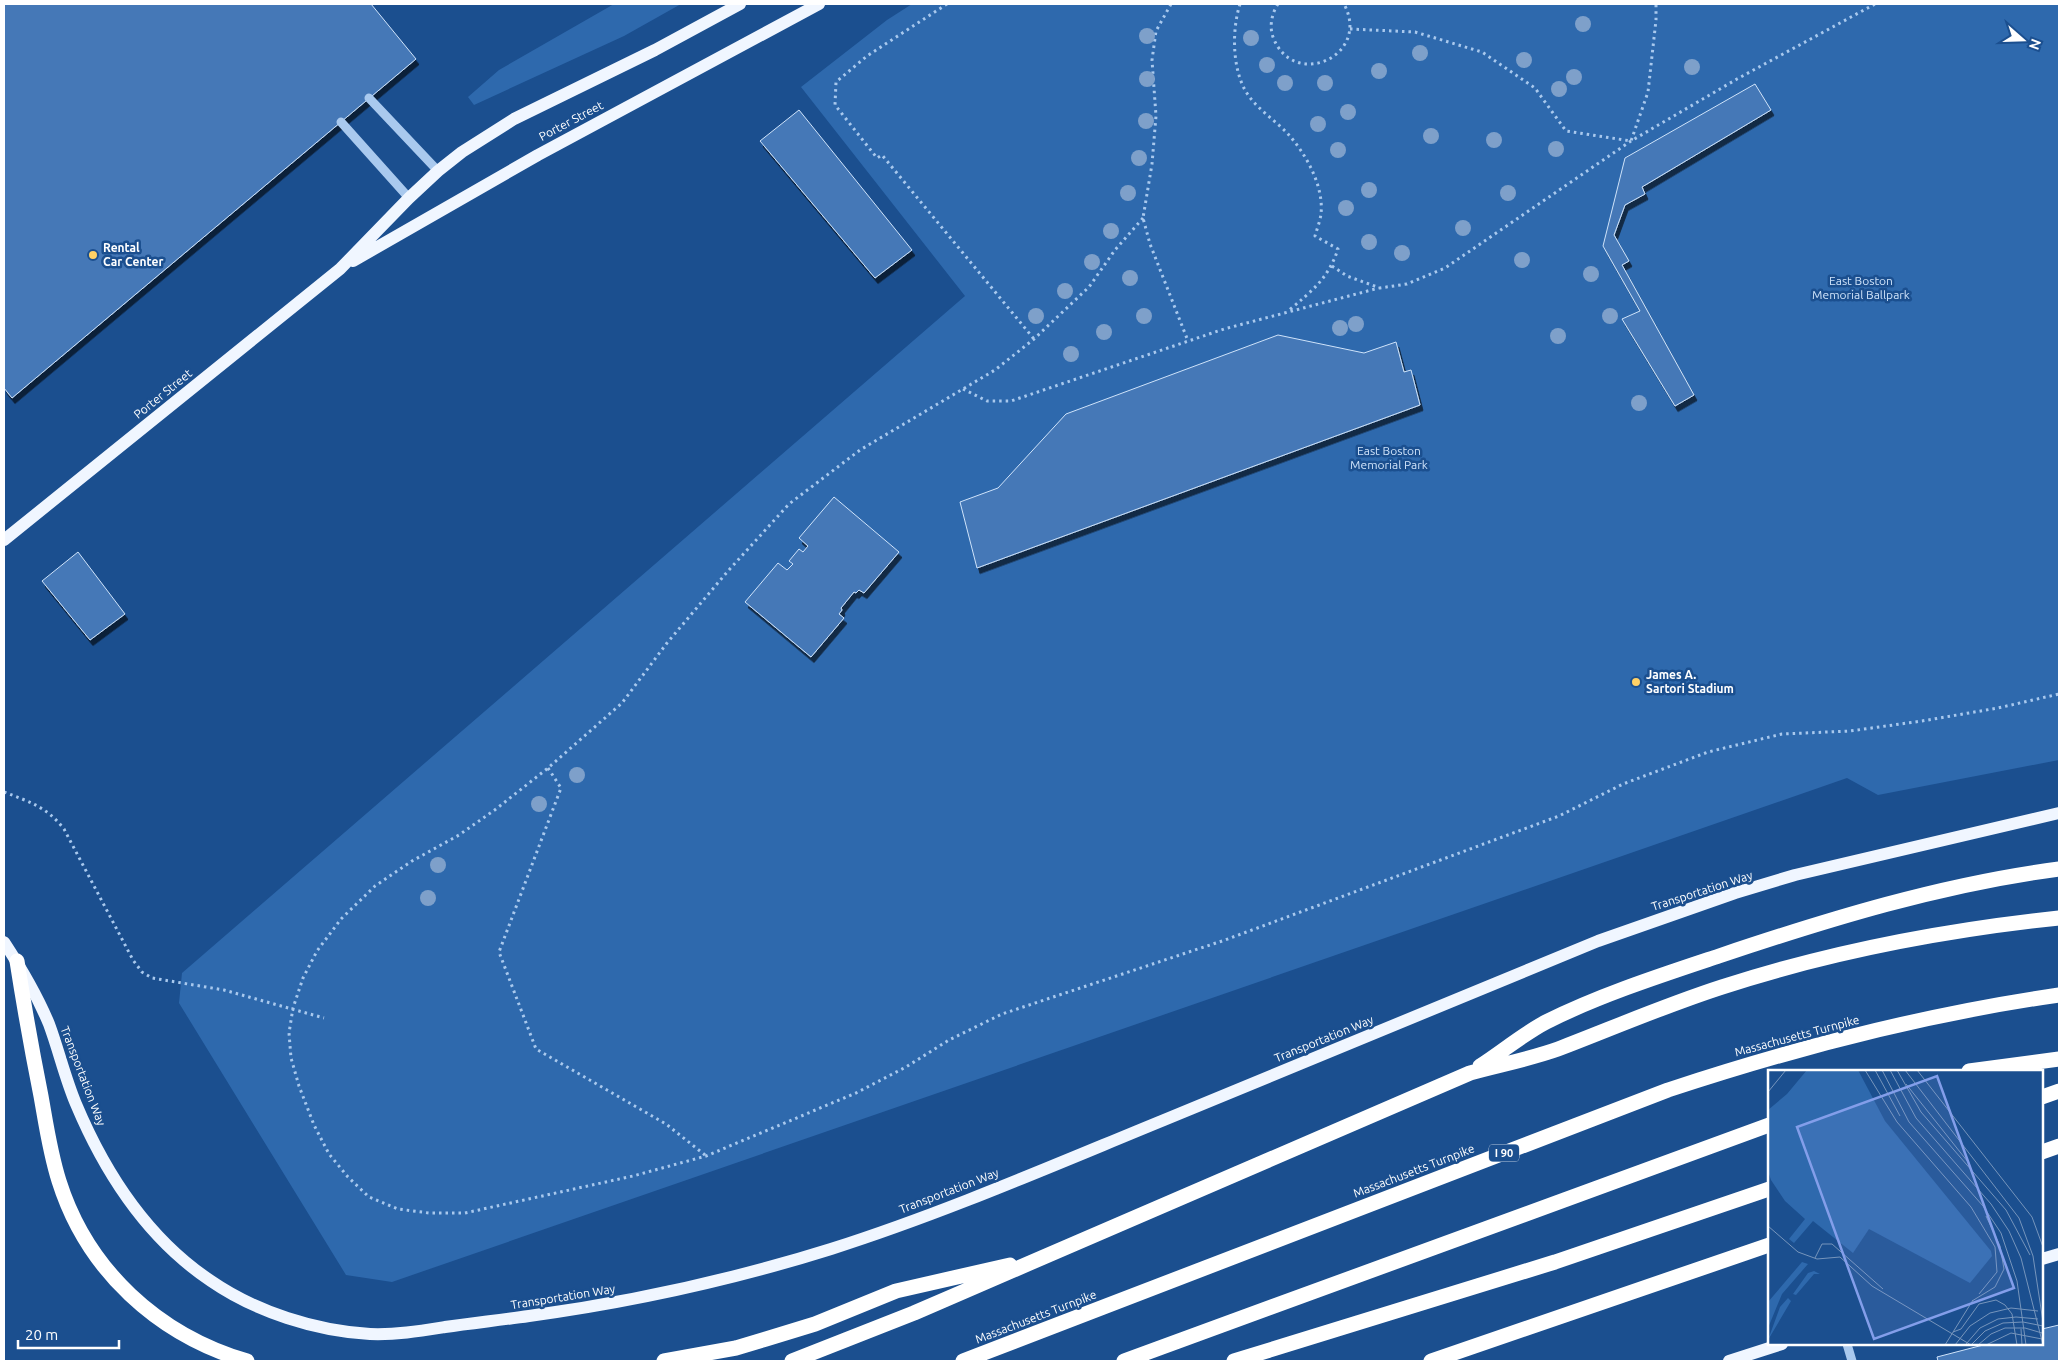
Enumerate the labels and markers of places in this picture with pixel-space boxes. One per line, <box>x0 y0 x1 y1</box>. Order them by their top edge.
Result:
place label: Rental Car Center <box>103 241 163 268</box>
marker: Rental Car Center <box>87 249 99 261</box>
place label: James A. Sartori Stadium <box>1646 668 1734 695</box>
marker: James A. Sartori Stadium <box>1630 676 1642 688</box>

